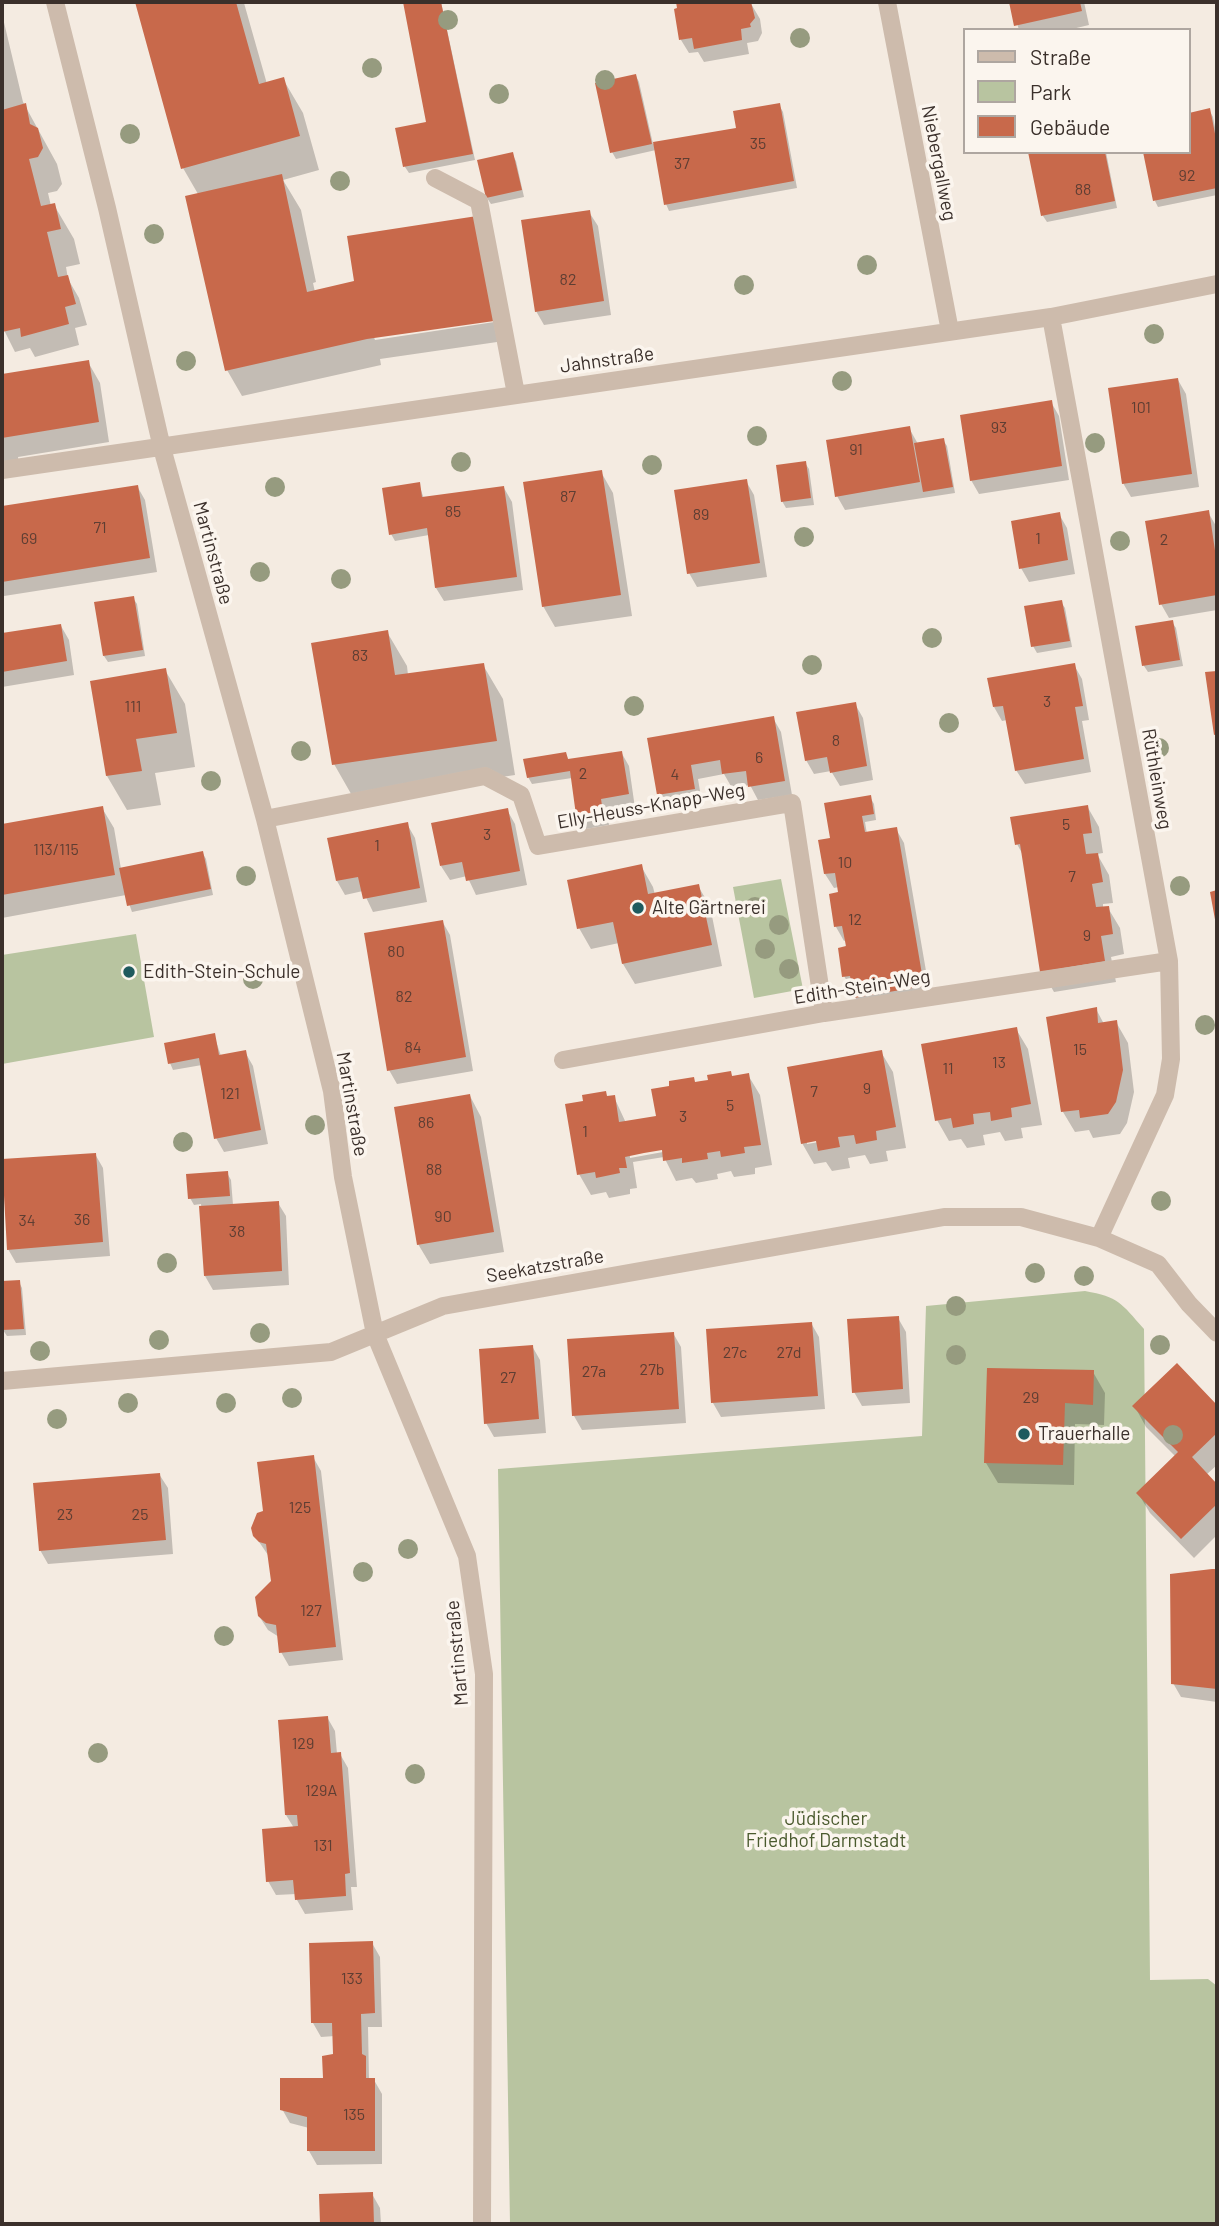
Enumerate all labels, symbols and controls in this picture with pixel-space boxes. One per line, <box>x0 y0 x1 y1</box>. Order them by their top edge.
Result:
legend <box>964 28 1191 154</box>
text: Straße <box>1030 44 1091 69</box>
text: Park <box>1030 79 1071 104</box>
street label: Niebergallweg <box>917 103 961 223</box>
text: Gebäude <box>1030 114 1110 139</box>
house number: 35 <box>750 134 766 154</box>
house number: 37 <box>674 154 690 174</box>
house number: 92 <box>1179 166 1195 186</box>
house number: 88 <box>1075 180 1091 200</box>
house number: 82 <box>560 270 576 290</box>
street label: Jahnstraße <box>559 342 655 378</box>
house number: 101 <box>1131 398 1151 418</box>
house number: 93 <box>991 418 1007 438</box>
house number: 91 <box>849 440 863 460</box>
house number: 87 <box>560 487 576 507</box>
street label: Martinstraße <box>188 499 238 607</box>
house number: 85 <box>445 502 461 522</box>
house number: 89 <box>693 505 709 525</box>
house number: 71 <box>93 518 107 538</box>
house number: 69 <box>21 529 37 549</box>
house number: 1 <box>1035 529 1041 549</box>
house number: 2 <box>1160 530 1168 550</box>
house number: 83 <box>352 646 368 666</box>
house number: 3 <box>1043 692 1051 712</box>
house number: 111 <box>125 697 141 717</box>
street label: Rüthleinweg <box>1137 727 1177 831</box>
house number: 8 <box>832 731 840 751</box>
house number: 6 <box>755 748 763 768</box>
house number: 2 <box>579 764 587 784</box>
house number: 4 <box>671 765 679 785</box>
street label: Elly-Heuss-Knapp-Weg <box>555 778 747 834</box>
house number: 5 <box>1062 815 1070 835</box>
house number: 3 <box>483 825 491 845</box>
house number: 1 <box>374 836 380 856</box>
house number: 113/115 <box>33 840 79 860</box>
house number: 10 <box>838 853 852 873</box>
house number: 7 <box>1068 867 1076 887</box>
place label: Alte Gärtnerei <box>652 897 766 919</box>
marker: Alte Gärtnerei <box>630 900 646 916</box>
house number: 12 <box>848 910 862 930</box>
house number: 9 <box>1083 926 1091 946</box>
house number: 80 <box>387 942 405 962</box>
place label: Edith-Stein-Schule <box>143 961 300 983</box>
marker: Edith-Stein-Schule <box>121 964 137 980</box>
street label: Edith-Stein-Weg <box>792 965 932 1009</box>
house number: 82 <box>396 987 412 1007</box>
house number: 84 <box>404 1038 422 1058</box>
house number: 15 <box>1073 1040 1087 1060</box>
street label: Martinstraße <box>332 1050 372 1158</box>
house number: 13 <box>992 1053 1006 1073</box>
house number: 11 <box>942 1059 954 1079</box>
house number: 9 <box>863 1079 871 1099</box>
house number: 7 <box>810 1082 818 1102</box>
house number: 121 <box>220 1084 240 1104</box>
house number: 5 <box>726 1096 734 1116</box>
house number: 3 <box>679 1107 687 1127</box>
house number: 86 <box>418 1113 434 1133</box>
house number: 1 <box>582 1122 588 1142</box>
house number: 88 <box>426 1160 442 1180</box>
house number: 90 <box>434 1207 452 1227</box>
house number: 36 <box>74 1210 90 1230</box>
house number: 34 <box>18 1211 36 1231</box>
house number: 38 <box>229 1222 245 1242</box>
street label: Seekatzstraße <box>484 1244 606 1288</box>
house number: 27c <box>723 1343 747 1363</box>
house number: 27d <box>777 1343 801 1363</box>
house number: 27b <box>640 1360 664 1380</box>
house number: 27a <box>582 1362 606 1382</box>
house number: 27 <box>500 1368 516 1388</box>
house number: 29 <box>1023 1388 1039 1408</box>
place label: Trauerhalle <box>1038 1423 1130 1445</box>
marker: Trauerhalle <box>1016 1426 1032 1442</box>
house number: 125 <box>289 1498 311 1518</box>
house number: 23 <box>57 1505 73 1525</box>
house number: 25 <box>132 1505 148 1525</box>
street label: Martinstraße <box>441 1599 473 1707</box>
house number: 127 <box>300 1601 322 1621</box>
house number: 129 <box>292 1734 314 1754</box>
house number: 129A <box>305 1781 337 1801</box>
park label: Jüdischer Friedhof Darmstadt <box>746 1808 906 1852</box>
house number: 131 <box>313 1836 333 1856</box>
house number: 133 <box>341 1969 363 1989</box>
house number: 135 <box>343 2105 365 2125</box>

